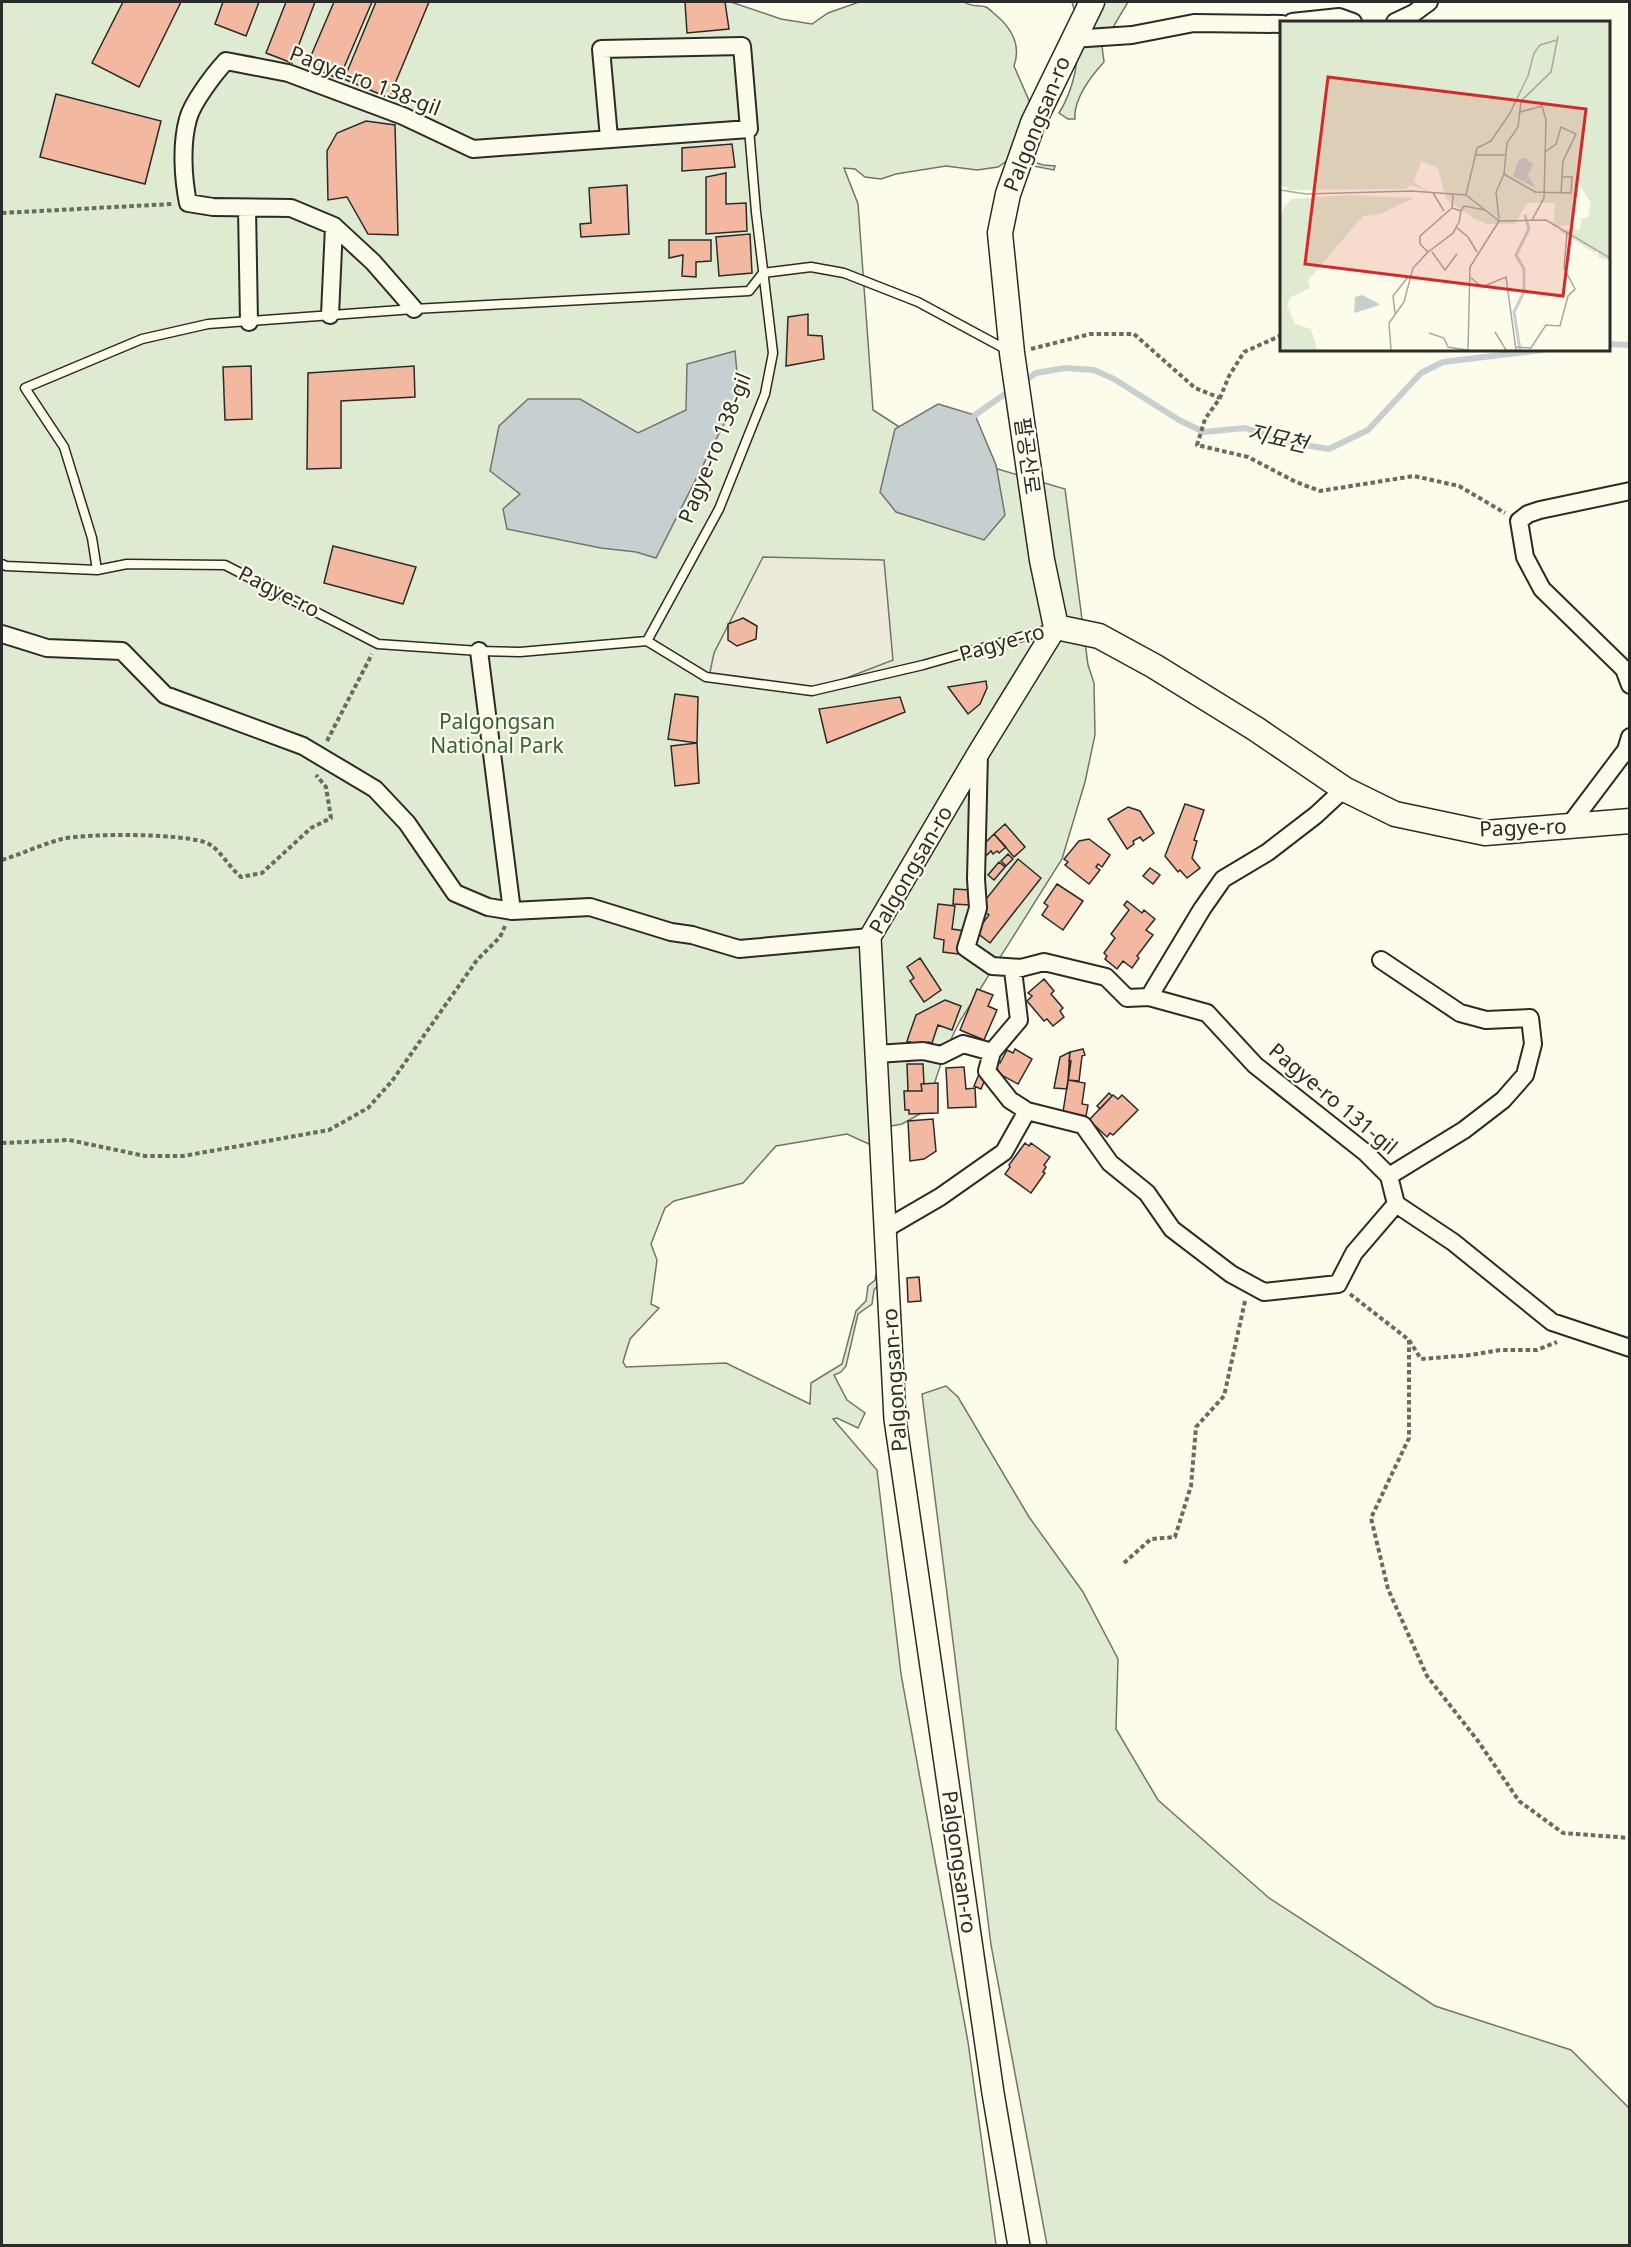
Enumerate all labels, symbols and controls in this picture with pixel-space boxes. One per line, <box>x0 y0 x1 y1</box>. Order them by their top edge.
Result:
inset map <box>1280 21 1610 351</box>
street label: Pagye-ro 138-gil <box>286 38 445 122</box>
street label: Palgongsan-ro <box>996 52 1076 196</box>
street label: Pagye-ro 138-gil <box>671 368 757 527</box>
street label: 팔공산로 <box>1009 416 1047 496</box>
water label: 지묘천 <box>1245 416 1314 459</box>
street label: Pagye-ro <box>234 559 325 623</box>
street label: Pagye-ro <box>956 616 1048 668</box>
park label: Palgongsan National Park <box>430 707 565 759</box>
street label: Palgongsan-ro <box>862 800 958 939</box>
street label: Pagye-ro <box>1479 811 1567 843</box>
street label: Pagye-ro 131-gil <box>1263 1036 1404 1160</box>
street label: Palgongsan-ro <box>875 1307 913 1453</box>
street label: Palgongsan-ro <box>936 1789 984 1935</box>

